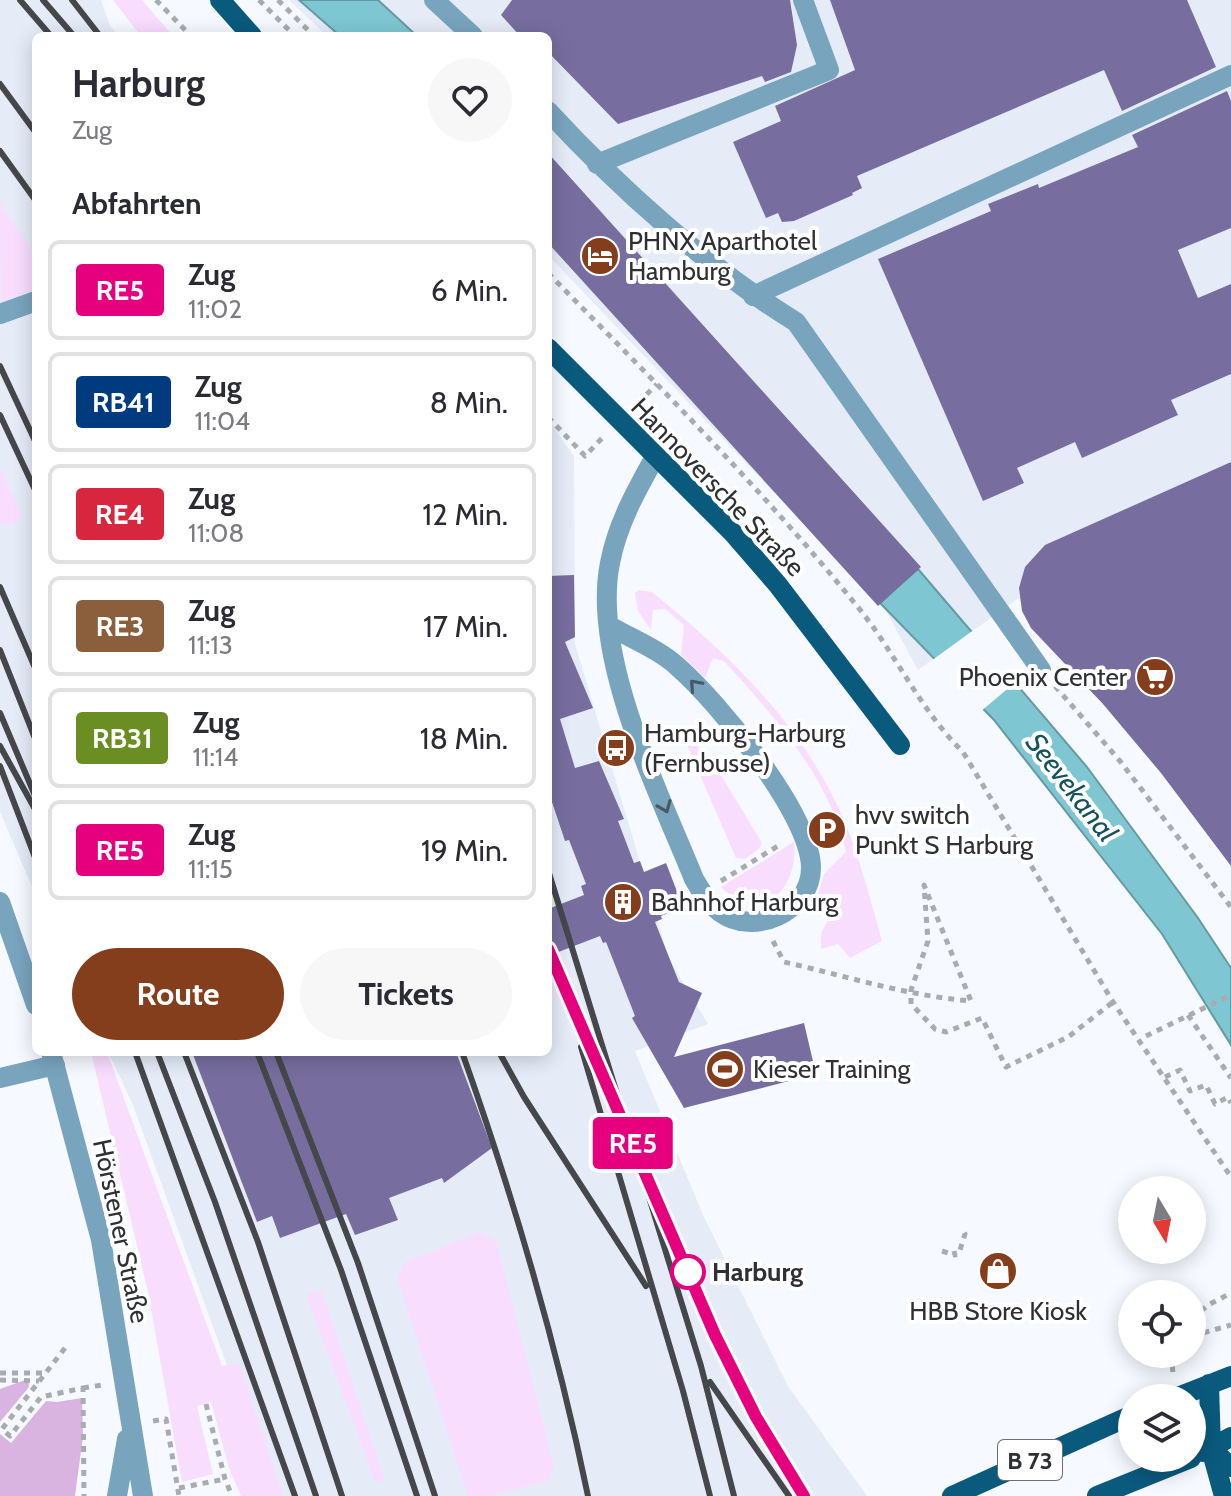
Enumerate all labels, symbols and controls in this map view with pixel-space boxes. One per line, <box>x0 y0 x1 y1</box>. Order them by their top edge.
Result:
button: heart <box>428 58 512 142</box>
text: Harburg <box>72 60 205 107</box>
text: Zug <box>72 114 112 146</box>
text: Abfahrten <box>72 185 202 222</box>
place label: PHNX Aparthotel Hamburg <box>628 225 817 287</box>
hotel icon: PHNX Aparthotel Hamburg <box>579 235 621 277</box>
text: Zug <box>188 256 235 293</box>
text: 6 Min. <box>431 272 508 309</box>
text: RE5 <box>96 273 144 307</box>
text: 11:02 <box>188 293 242 325</box>
text: Zug <box>195 368 242 405</box>
text: 8 Min. <box>430 384 508 421</box>
text: RB41 <box>92 385 155 419</box>
street label: Hannoversche Straße <box>625 391 811 583</box>
text: 11:04 <box>195 405 250 437</box>
text: Zug <box>188 480 235 517</box>
text: 12 Min. <box>422 496 508 533</box>
text: RE4 <box>95 497 145 531</box>
text: 11:08 <box>188 517 244 549</box>
text: Zug <box>188 592 235 629</box>
text: 17 Min. <box>423 608 508 645</box>
text: RE3 <box>96 609 144 643</box>
text: 11:13 <box>188 629 233 661</box>
supermarket icon: Phoenix Center <box>1134 656 1176 698</box>
place label: Phoenix Center <box>959 661 1128 693</box>
one-way arrow <box>690 680 704 695</box>
text: Zug <box>192 704 240 741</box>
place label: Hamburg-Harburg (Fernbusse) <box>644 717 846 779</box>
text: 18 Min. <box>420 720 508 757</box>
text: RB31 <box>92 721 152 755</box>
water label: Seevekanal <box>1019 726 1125 849</box>
bus stop icon: Hamburg-Harburg (Fernbusse) <box>595 727 637 769</box>
text: 11:14 <box>192 741 238 773</box>
one-way arrow <box>656 799 672 813</box>
place label: hvv switch Punkt S Harburg <box>855 799 1034 861</box>
parking icon: hvv switch Punkt S Harburg <box>806 809 848 851</box>
text: Zug <box>188 816 235 853</box>
text: 19 Min. <box>421 832 508 869</box>
text: RE5 <box>96 833 144 867</box>
text: 11:15 <box>188 853 233 885</box>
building icon: Bahnhof Harburg <box>602 881 644 923</box>
place label: Bahnhof Harburg <box>651 886 839 918</box>
button: Route <box>72 948 284 1040</box>
button: Tickets <box>300 948 512 1040</box>
sports icon: Kieser Training <box>704 1048 746 1090</box>
place label: Kieser Training <box>753 1053 911 1085</box>
line badge: RE5 <box>587 1117 679 1169</box>
text: RE5 <box>609 1126 657 1160</box>
street label: Hörstener Straße <box>86 1136 156 1326</box>
north arrow <box>1118 1176 1206 1264</box>
map controls <box>1118 1176 1206 1472</box>
shop icon: HBB Store Kiosk <box>977 1250 1019 1292</box>
marker: Harburg <box>671 1255 705 1289</box>
place label: Harburg <box>712 1256 803 1288</box>
button: locate <box>1118 1280 1206 1368</box>
place label: HBB Store Kiosk <box>909 1295 1087 1327</box>
button: layers <box>1118 1384 1206 1472</box>
road number: B 73 <box>998 1440 1062 1480</box>

